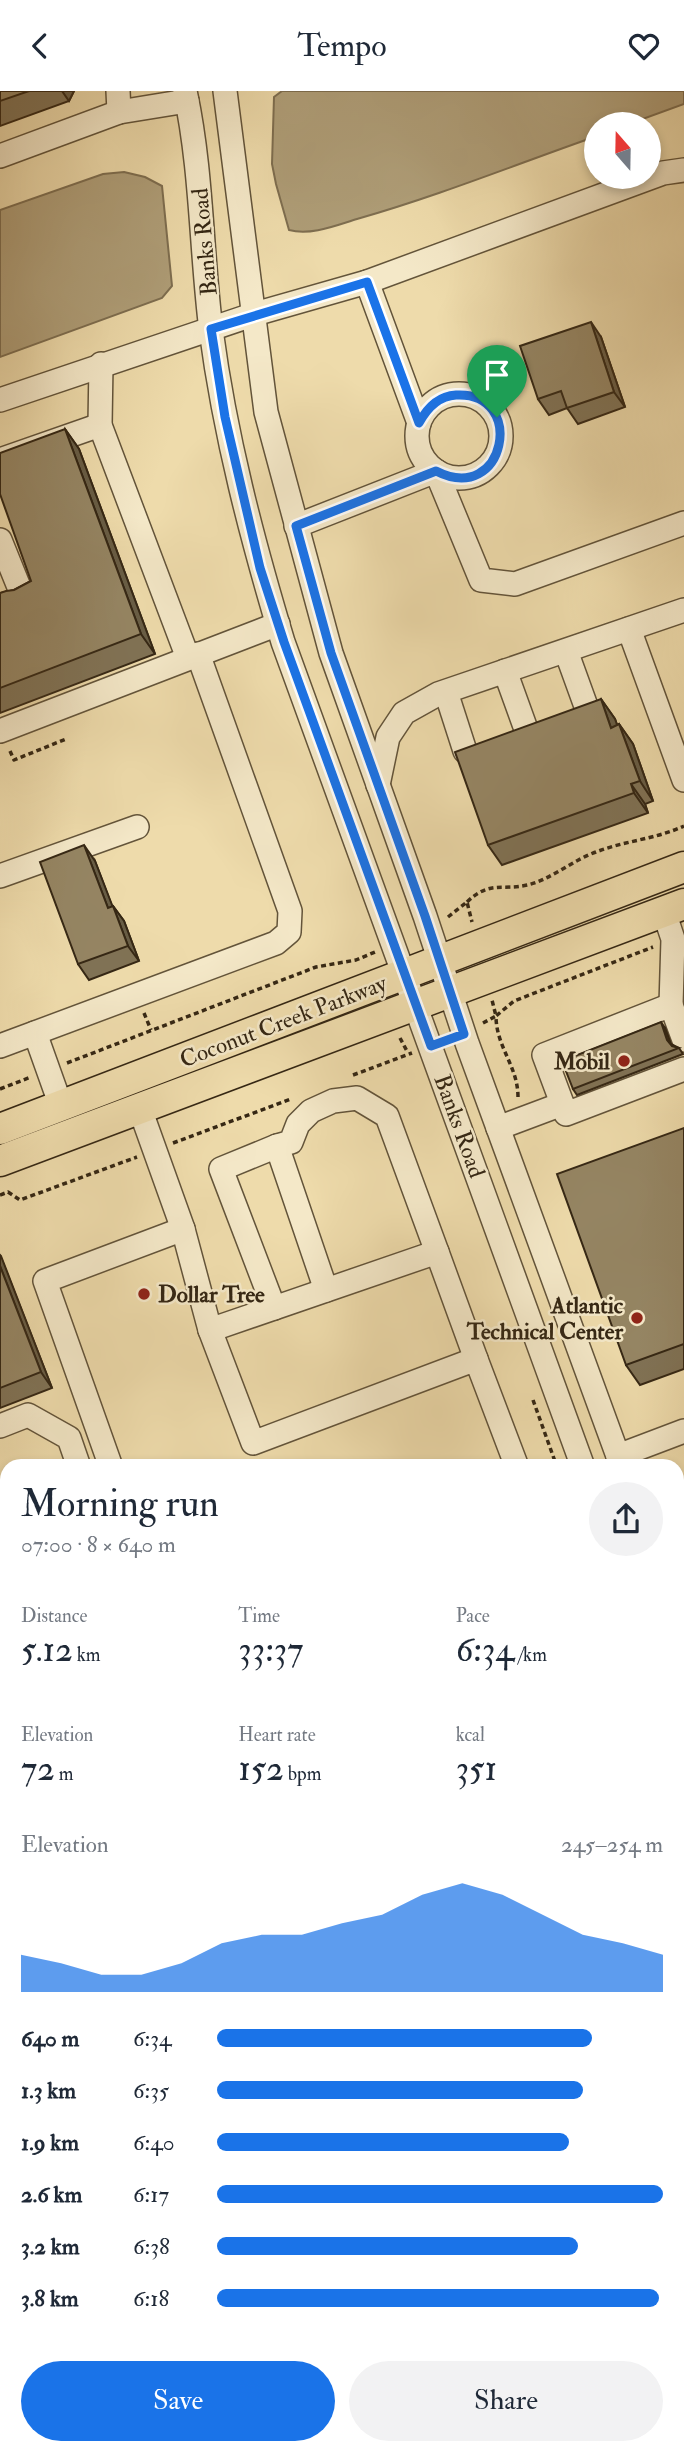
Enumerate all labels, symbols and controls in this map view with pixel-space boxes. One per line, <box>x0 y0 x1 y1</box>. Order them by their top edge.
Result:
text: Tempo <box>297 26 387 66</box>
icon: back <box>21 27 59 65</box>
icon: heart <box>625 27 663 65</box>
north arrow <box>584 112 662 189</box>
map controls <box>584 112 661 189</box>
street label: Banks Road <box>185 187 224 297</box>
pin <box>467 345 527 417</box>
icon: arrive <box>478 356 516 394</box>
street label: Coconut Creek Parkway <box>176 968 392 1074</box>
place label: Mobil <box>553 1047 611 1076</box>
marker: Mobil <box>616 1053 632 1069</box>
street label: Banks Road <box>427 1070 492 1182</box>
place label: Dollar Tree <box>158 1280 265 1309</box>
marker: Dollar Tree <box>136 1286 152 1302</box>
place label: Atlantic Technical Center <box>466 1291 624 1346</box>
marker: Atlantic Technical Center <box>629 1310 645 1326</box>
text: Morning run <box>21 1480 219 1528</box>
button: share <box>589 1482 663 1556</box>
text: 07:00 · 8 × 640 m <box>21 1530 176 1559</box>
text: Distance <box>21 1604 87 1628</box>
text: Time <box>238 1604 280 1628</box>
text: Pace <box>456 1604 490 1628</box>
text: 5.12 <box>21 1628 73 1672</box>
text: 33:37 <box>238 1628 303 1672</box>
text: 6:34 <box>456 1628 514 1672</box>
text: km <box>73 1643 101 1667</box>
text: /km <box>514 1643 547 1667</box>
text: Elevation <box>21 1723 93 1747</box>
text: Heart rate <box>238 1723 316 1747</box>
text: kcal <box>456 1723 485 1747</box>
text: 72 <box>21 1747 55 1791</box>
text: 152 <box>238 1747 284 1791</box>
text: 351 <box>456 1747 497 1791</box>
text: m <box>55 1762 74 1786</box>
text: bpm <box>284 1762 321 1786</box>
text: Elevation <box>21 1830 109 1859</box>
text: 245–254 m <box>561 1830 663 1859</box>
text: 640 m <box>21 2024 79 2053</box>
text: 6:34 <box>133 2024 171 2053</box>
text: 1.3 km <box>21 2076 76 2105</box>
text: 6:35 <box>133 2076 169 2105</box>
text: 1.9 km <box>21 2128 79 2157</box>
text: 6:40 <box>133 2128 174 2157</box>
text: 2.6 km <box>21 2180 82 2209</box>
text: 6:17 <box>133 2180 169 2209</box>
text: 3.2 km <box>21 2232 80 2261</box>
text: 6:38 <box>133 2232 170 2261</box>
text: 3.8 km <box>21 2284 79 2313</box>
text: 6:18 <box>133 2284 169 2313</box>
button: Save <box>21 2361 335 2441</box>
button: Share <box>349 2361 663 2441</box>

